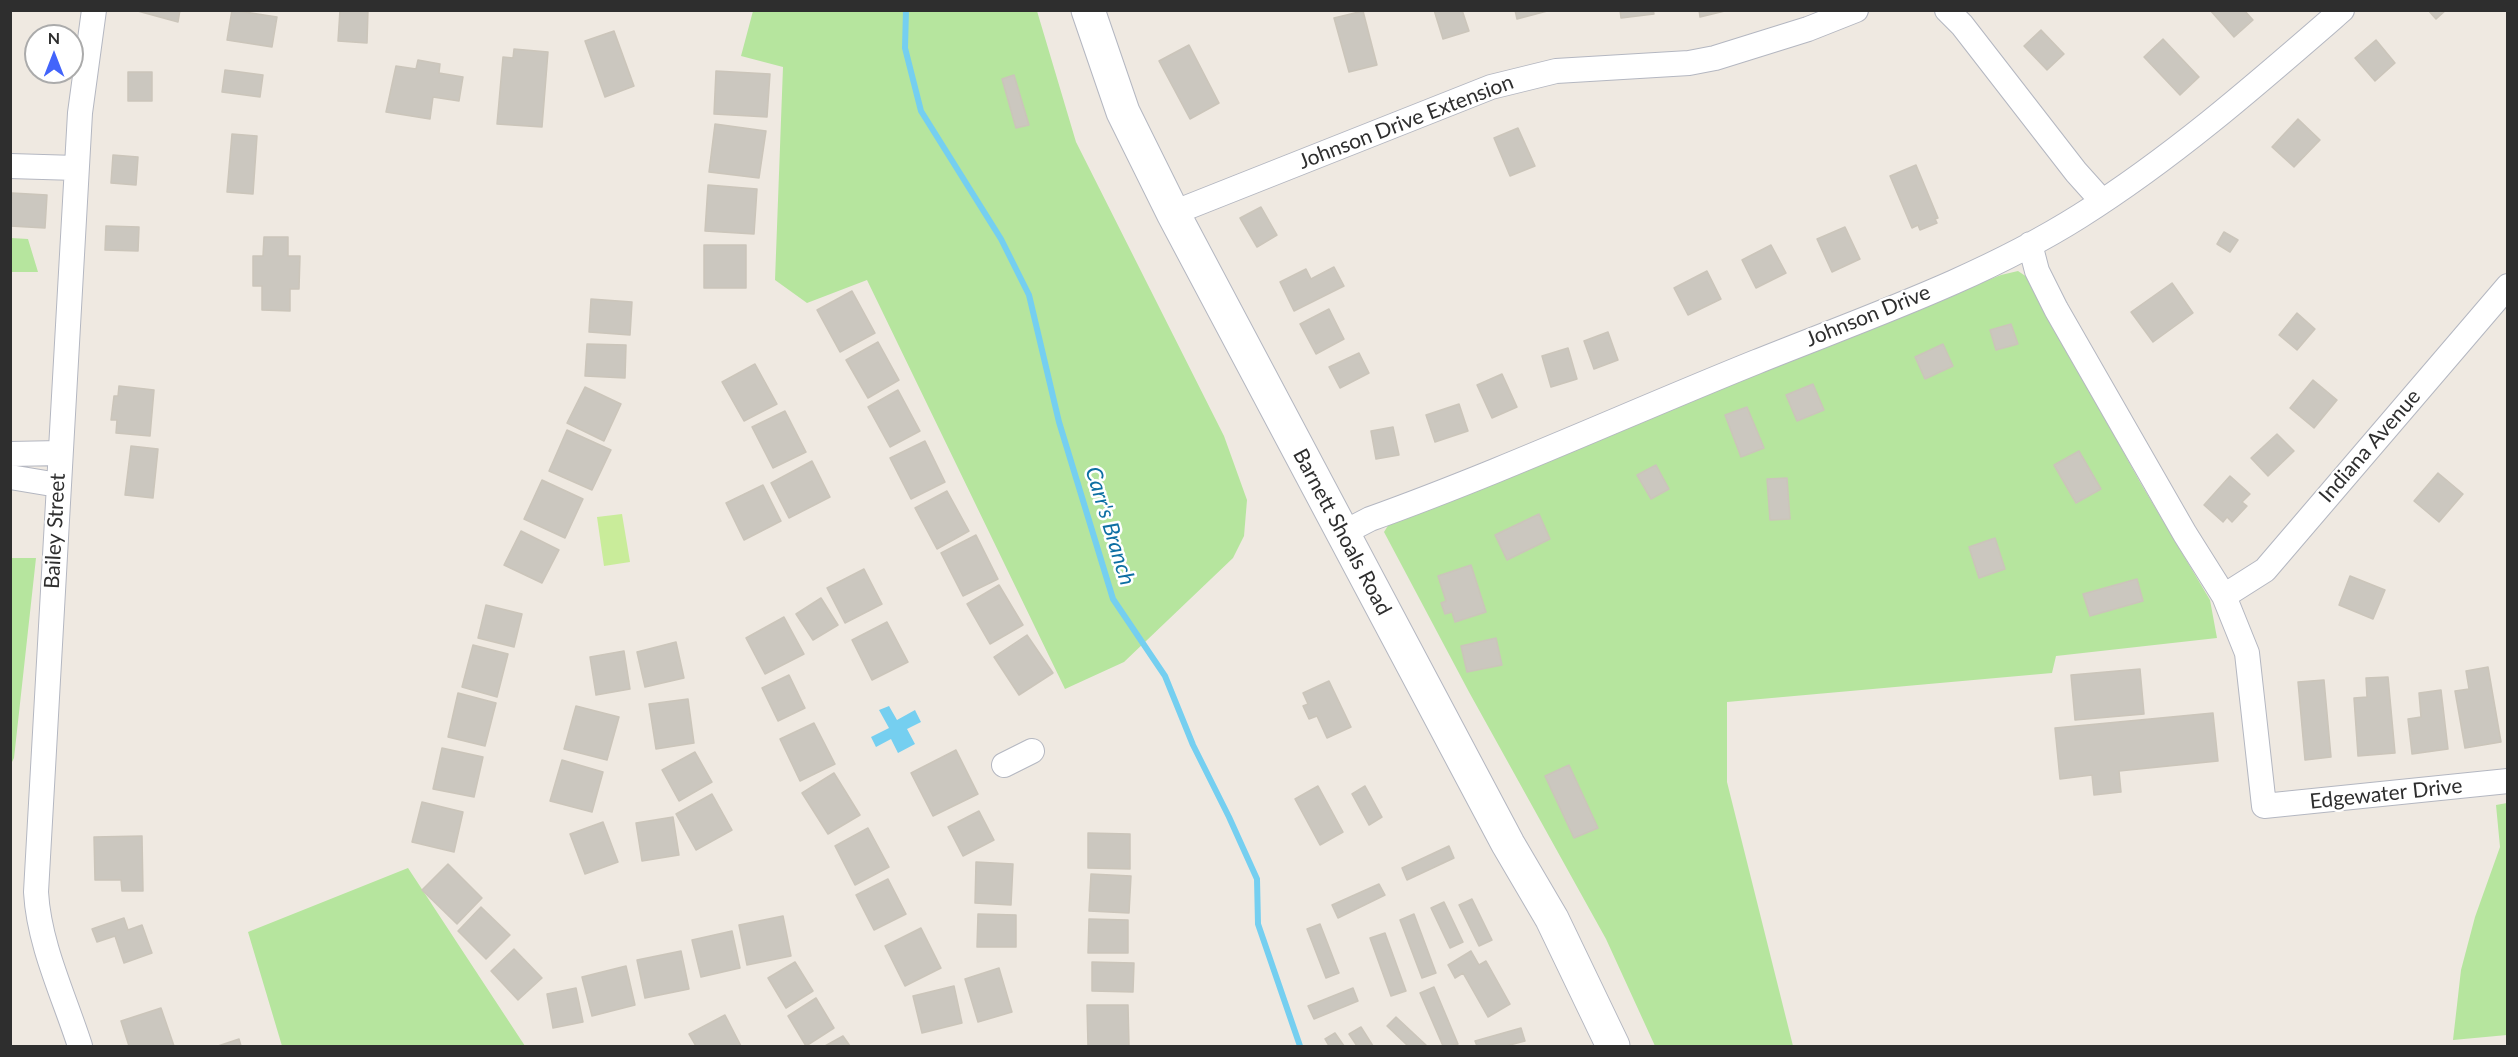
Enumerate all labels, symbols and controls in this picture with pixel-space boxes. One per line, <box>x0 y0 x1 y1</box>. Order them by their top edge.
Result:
north arrow <box>24 24 84 84</box>
text: N <box>48 28 60 47</box>
street label: Johnson Drive Extension <box>1295 69 1517 175</box>
street label: Johnson Drive <box>1802 280 1934 352</box>
street label: Indiana Avenue <box>2314 384 2426 508</box>
street label: Barnett Shoals Road <box>1287 444 1397 620</box>
water label: Carr's Branch <box>1079 464 1141 588</box>
street label: Bailey Street <box>39 472 71 590</box>
street label: Edgewater Drive <box>2308 773 2464 815</box>

